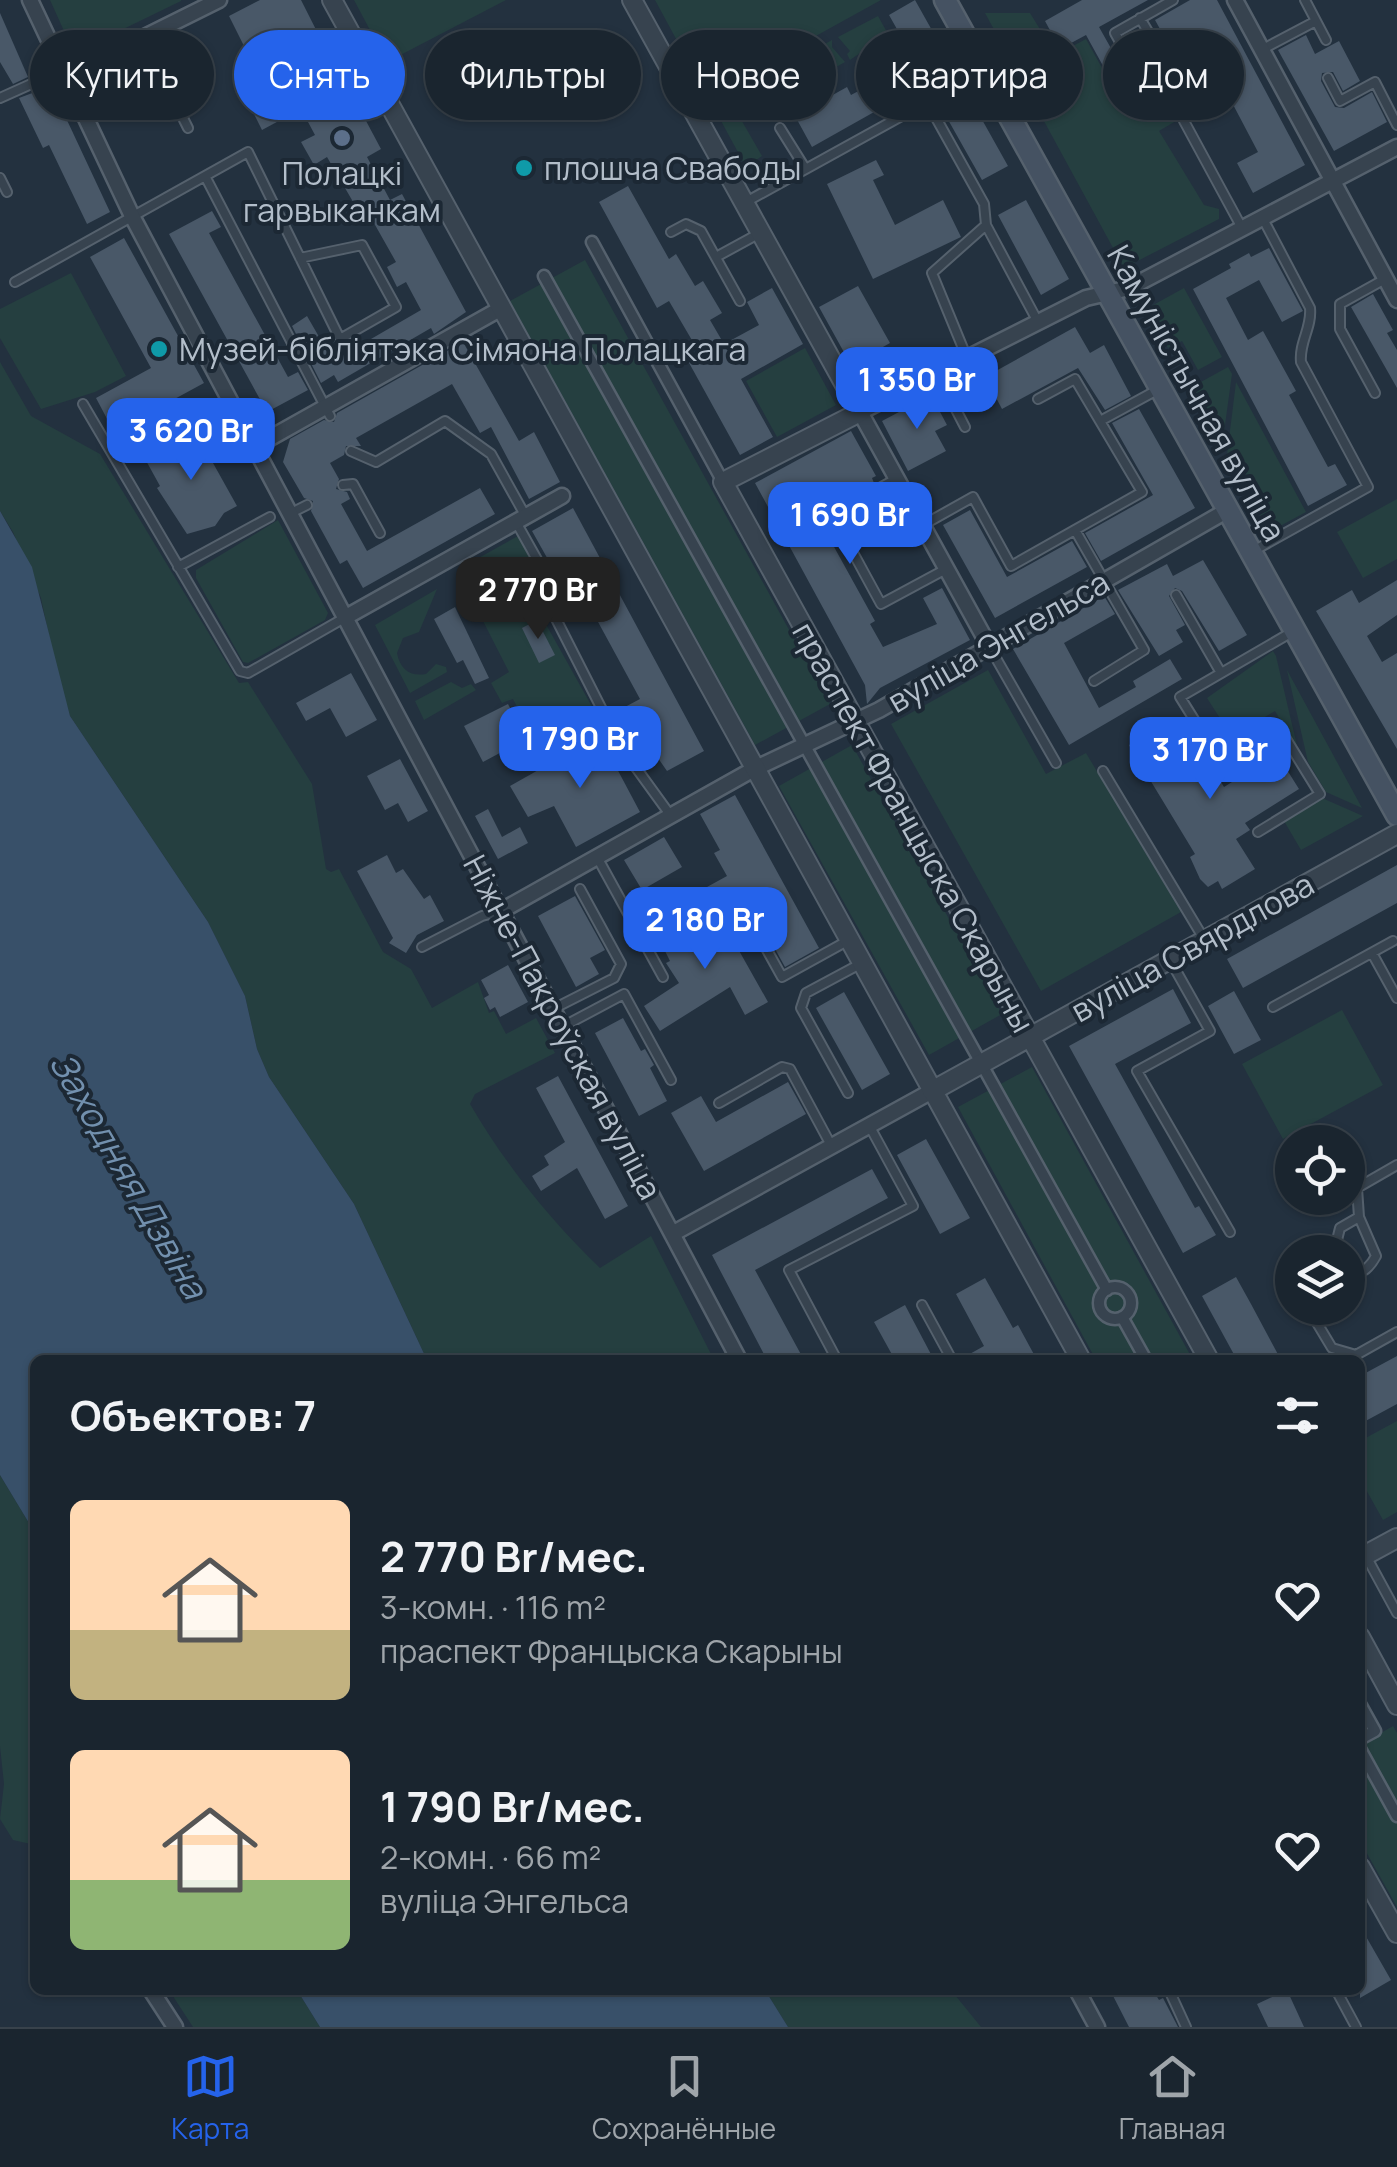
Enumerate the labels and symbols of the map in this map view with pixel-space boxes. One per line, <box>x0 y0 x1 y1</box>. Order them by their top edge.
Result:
marker: Полацкі гарвыканкам <box>331 127 353 149</box>
place label: плошча Свабоды <box>544 146 801 190</box>
place label: Полацкі гарвыканкам <box>243 151 441 232</box>
marker: плошча Свабоды <box>513 157 535 179</box>
street label: Камуністычная вуліца <box>1097 237 1297 549</box>
place label: Музей-бібліятэка Сімяона Полацкага <box>179 327 746 371</box>
marker: Музей-бібліятэка Сімяона Полацкага <box>148 338 170 360</box>
pin: 1 350 Br <box>814 347 1020 432</box>
pin: 3 620 Br <box>88 398 294 483</box>
pin: 1 690 Br <box>747 482 953 567</box>
pin: 2 770 Br <box>435 557 641 642</box>
street label: вуліца Энгельса <box>879 560 1117 722</box>
street label: праспект Францыска Скарыны <box>783 614 1045 1040</box>
pin: 1 790 Br <box>477 706 683 791</box>
pin: 3 170 Br <box>1107 717 1313 802</box>
street label: Ніжне-Пакроўская вуліца <box>453 847 673 1207</box>
street label: вуліца Свярдлова <box>1063 862 1321 1032</box>
pin: 2 180 Br <box>602 887 808 972</box>
water label: Заходняя Дзвіна <box>39 1043 220 1308</box>

